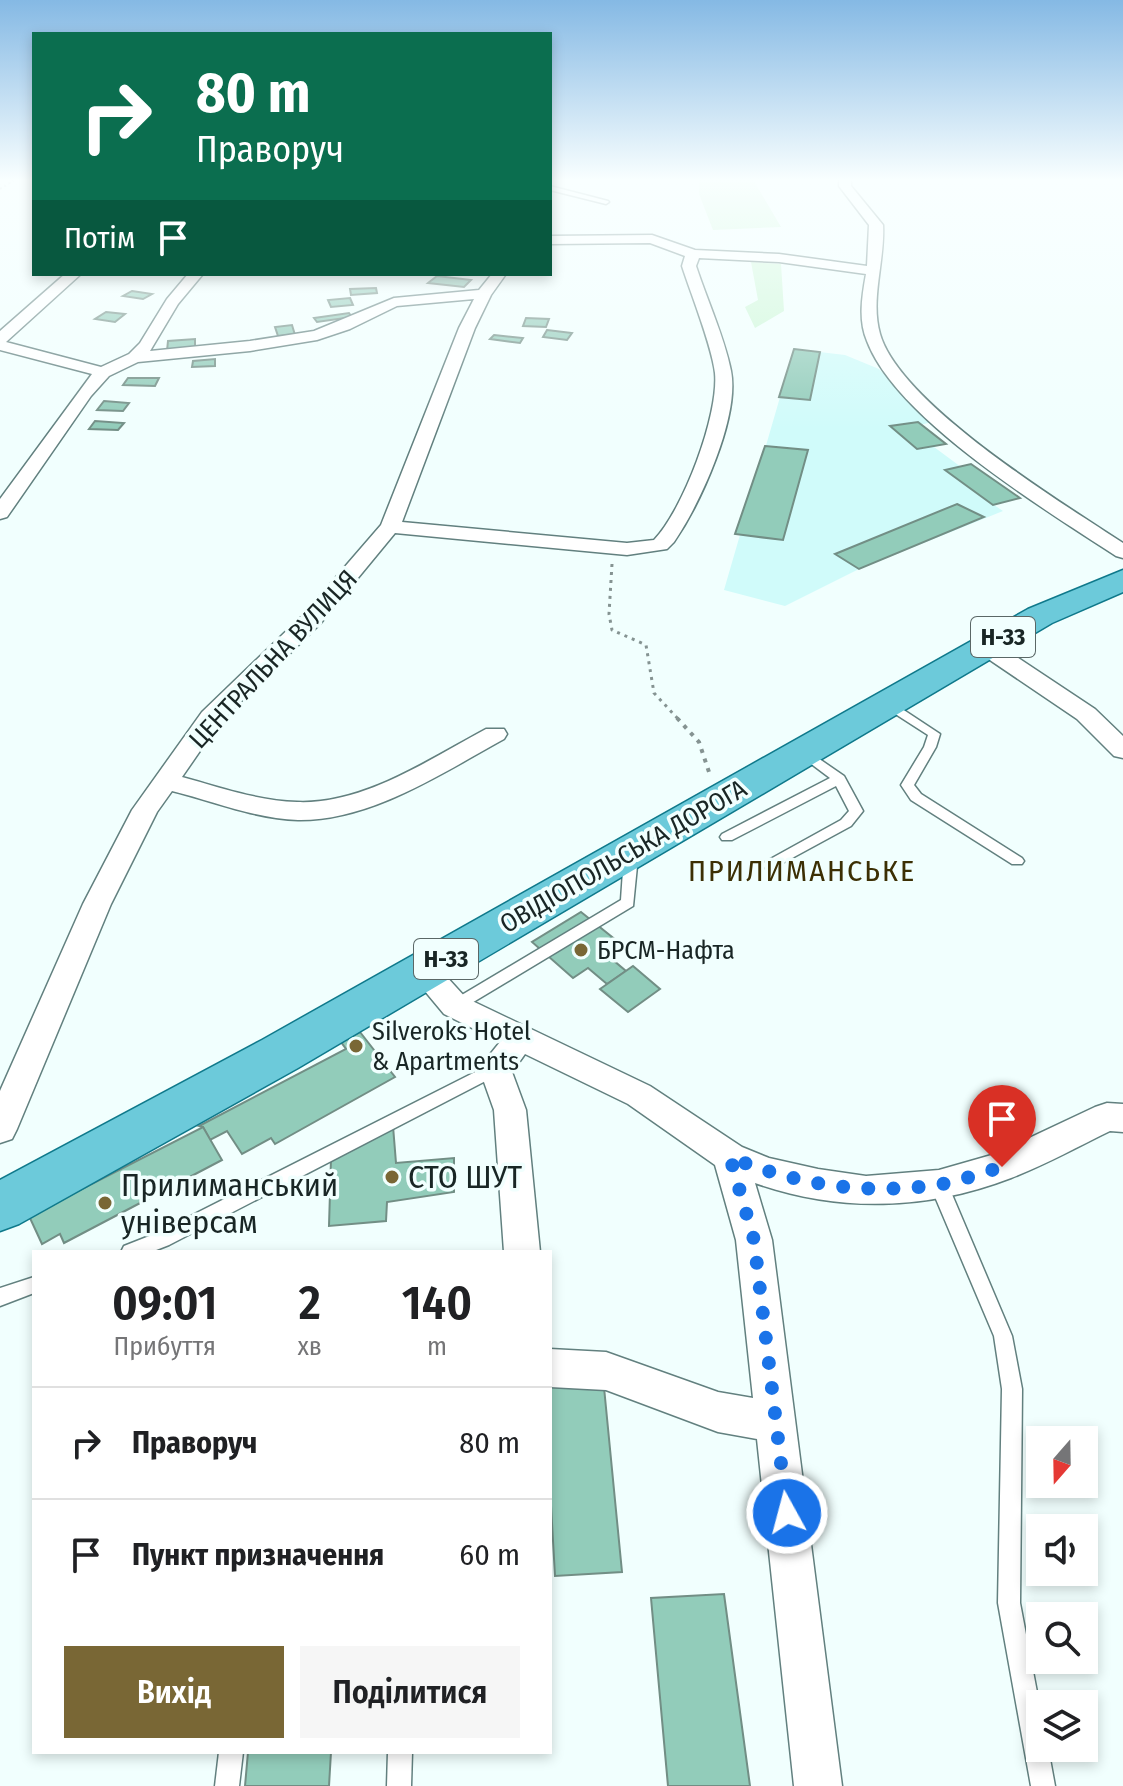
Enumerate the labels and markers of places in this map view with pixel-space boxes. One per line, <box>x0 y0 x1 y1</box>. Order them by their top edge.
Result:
place label: БРСМ-Нафта <box>597 935 735 966</box>
marker: БРСМ-Нафта <box>572 941 590 959</box>
place label: Silveroks Hotel & Apartments <box>372 1016 531 1077</box>
marker: Silveroks Hotel & Apartments <box>347 1037 365 1055</box>
pin <box>968 1085 1036 1167</box>
place label: СТО ШУТ <box>408 1158 522 1196</box>
place label: Прилиманський універсам <box>121 1166 338 1241</box>
marker: СТО ШУТ <box>383 1168 401 1186</box>
marker: Прилиманський універсам <box>96 1194 114 1212</box>

